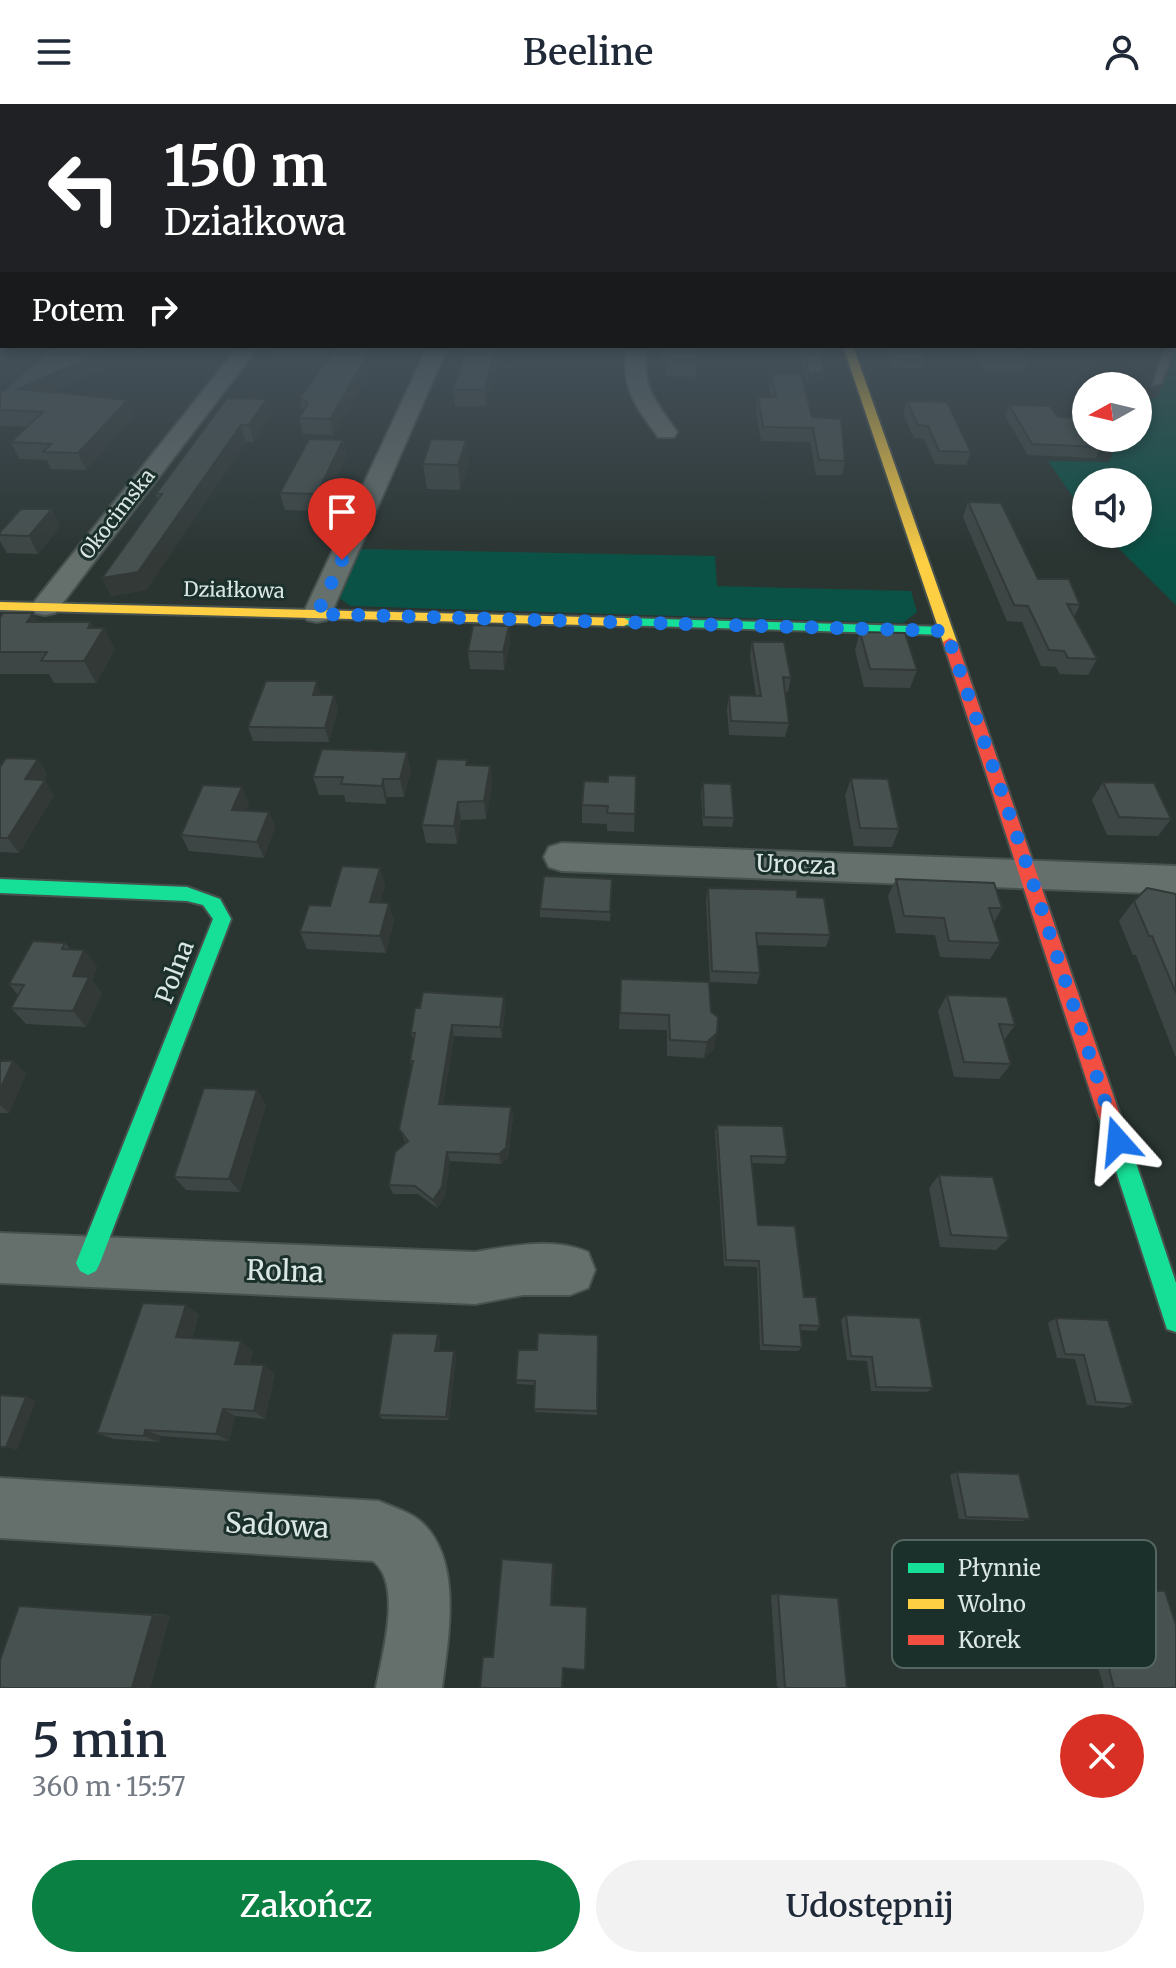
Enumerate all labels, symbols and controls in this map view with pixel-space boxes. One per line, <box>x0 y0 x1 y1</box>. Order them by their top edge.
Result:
icon: menu <box>32 30 76 74</box>
text: Beeline <box>523 30 653 75</box>
icon: person <box>1100 30 1144 74</box>
text: 150 m <box>164 131 327 201</box>
icon: left <box>32 136 136 240</box>
text: Działkowa <box>164 200 346 245</box>
icon: right <box>141 288 185 332</box>
text: Potem <box>32 291 125 329</box>
north arrow <box>1072 372 1152 452</box>
map controls <box>1072 372 1152 548</box>
street label: Okocimska <box>74 463 160 564</box>
button: sound <box>1072 468 1152 548</box>
pin <box>308 478 376 560</box>
icon: arrive <box>320 490 364 534</box>
street label: Działkowa <box>183 576 285 603</box>
street label: Urocza <box>755 848 837 881</box>
street label: Polna <box>148 936 201 1008</box>
position arrow <box>1076 1099 1160 1183</box>
street label: Rolna <box>246 1252 324 1290</box>
street label: Sadowa <box>224 1504 330 1546</box>
legend <box>892 1540 1156 1668</box>
text: Płynnie <box>958 1554 1041 1582</box>
text: Wolno <box>957 1590 1026 1618</box>
text: Korek <box>958 1626 1021 1654</box>
text: 5 min <box>32 1710 167 1770</box>
button: close <box>1060 1714 1144 1798</box>
text: 360 m · 15:57 <box>32 1770 186 1803</box>
button: Zakończ <box>32 1860 580 1952</box>
button: Udostępnij <box>596 1860 1144 1952</box>

